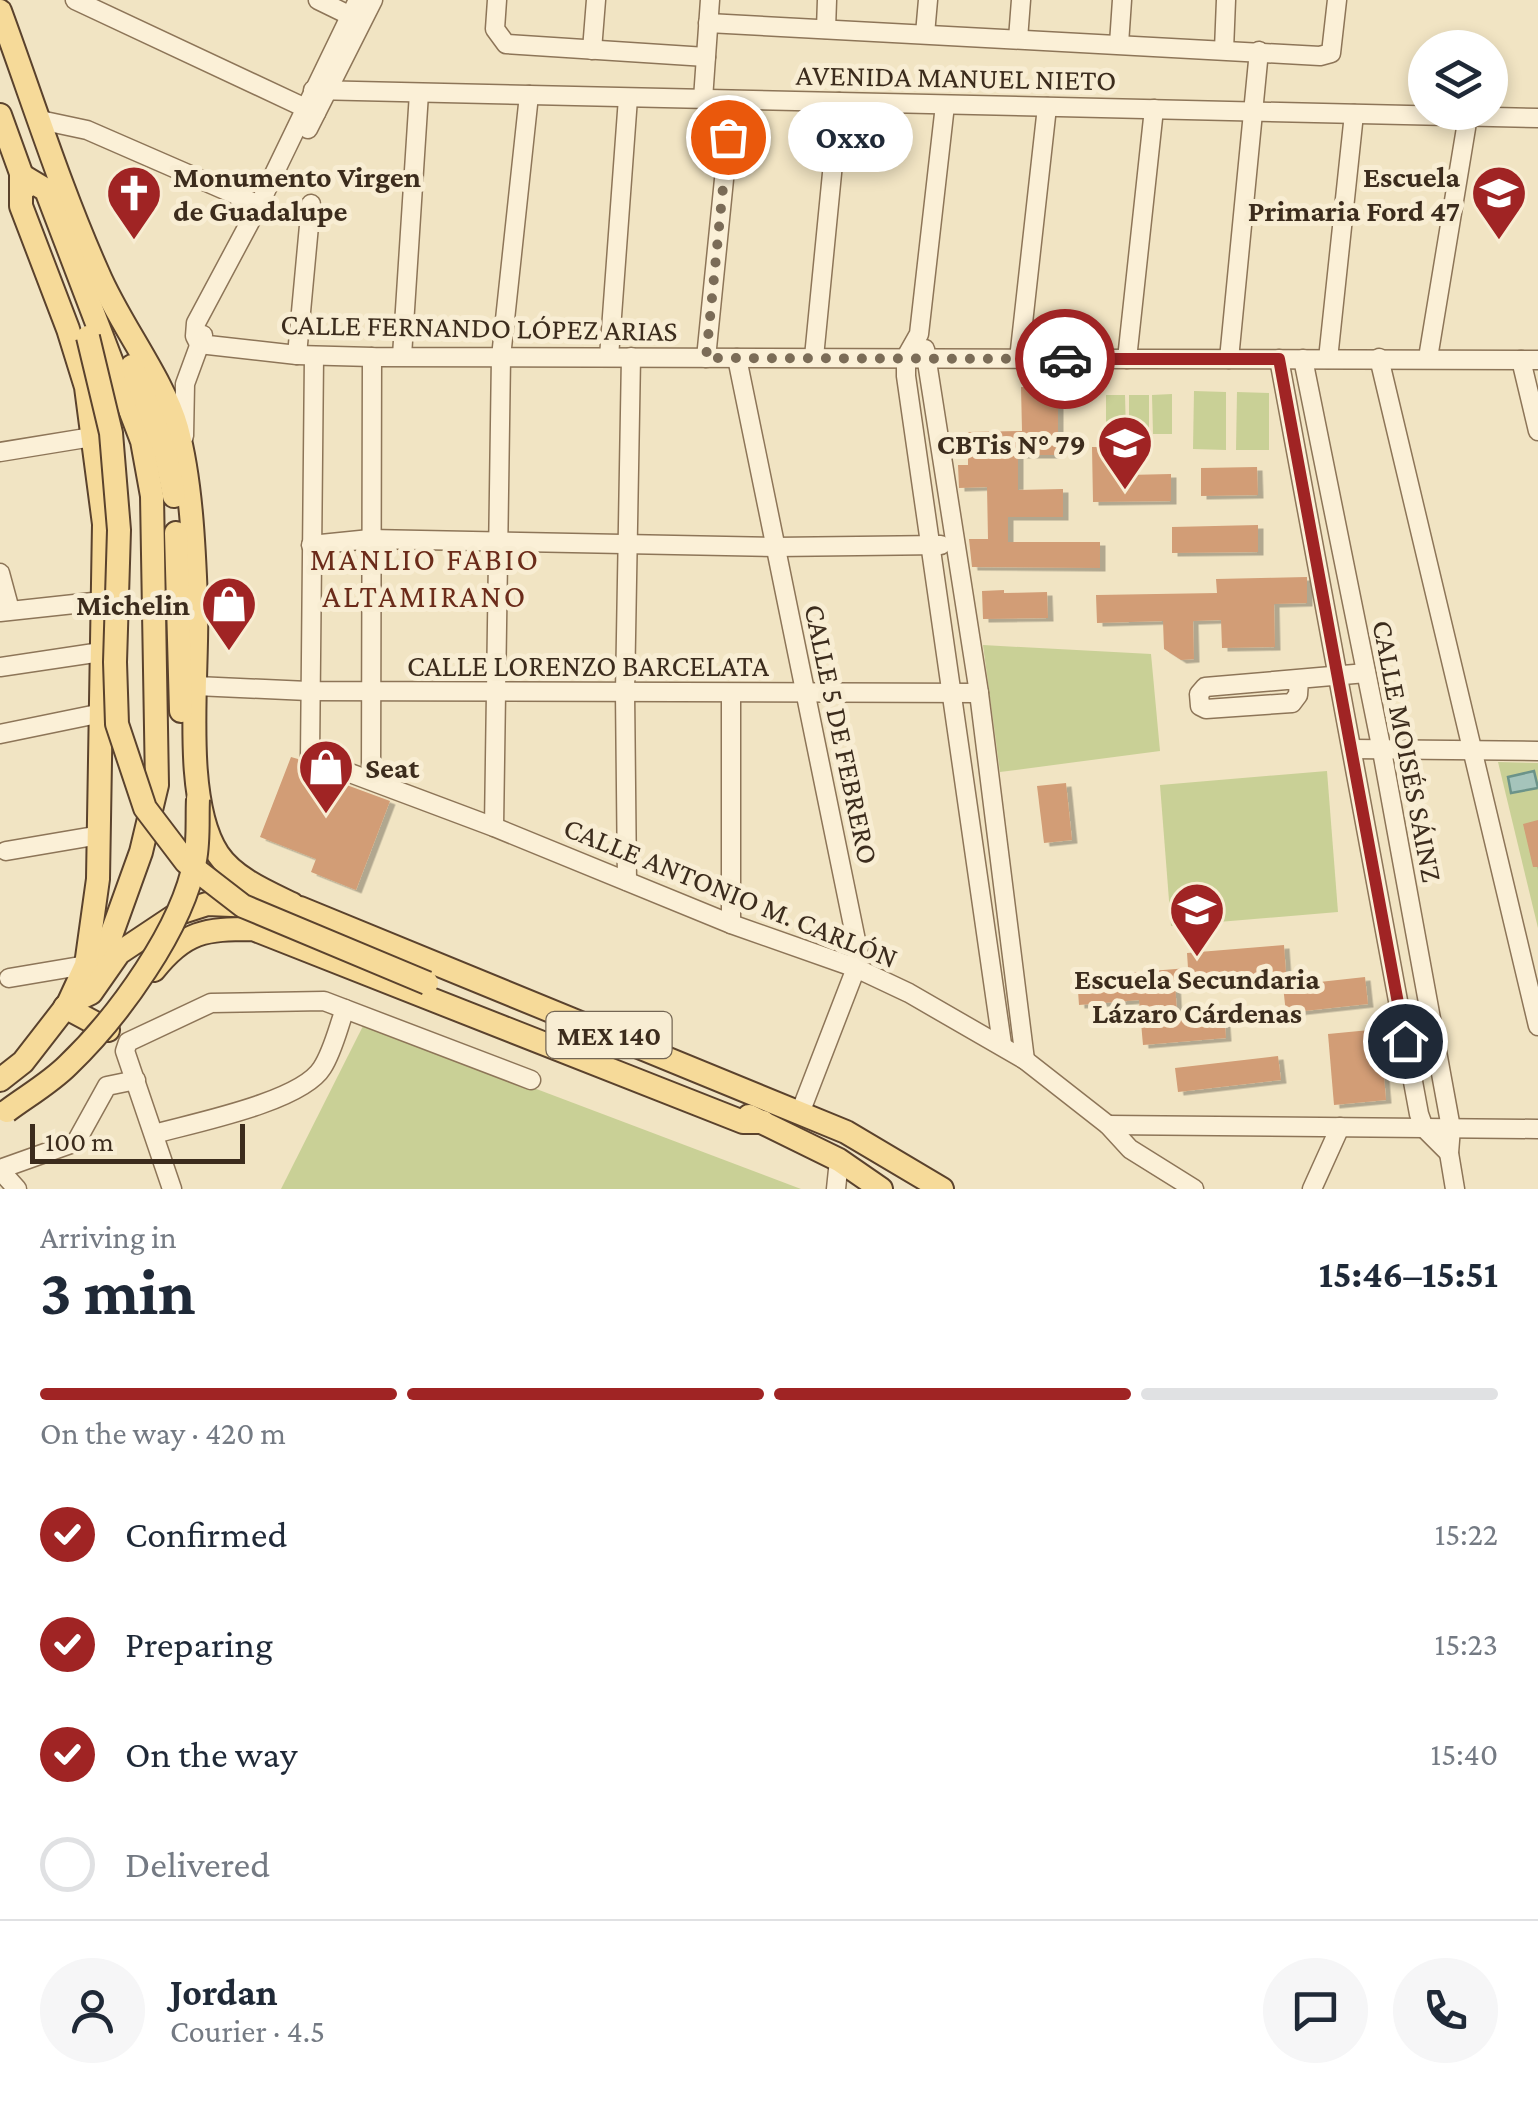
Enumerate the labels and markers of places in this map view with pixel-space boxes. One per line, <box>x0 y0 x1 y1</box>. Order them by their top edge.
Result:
pin <box>686 95 771 180</box>
callout: Oxxo <box>788 102 913 172</box>
place label: Monumento Virgen de Guadalupe <box>173 160 421 227</box>
place label: Escuela Primaria Ford 47 <box>1248 160 1460 227</box>
church icon: Monumento Virgen de Guadalupe <box>104 163 164 242</box>
school or university icon: Escuela Primaria Ford 47 <box>1469 163 1529 242</box>
school or university icon: CBTis N° 79 <box>1095 413 1155 492</box>
place label: CBTis N° 79 <box>937 427 1086 460</box>
shop icon: Michelin <box>199 574 259 653</box>
place label: Michelin <box>76 588 190 621</box>
shop icon: Seat <box>296 737 356 816</box>
place label: Seat <box>365 751 420 784</box>
school or university icon: Escuela Secundaria Lázaro Cárdenas <box>1167 880 1227 959</box>
place label: Escuela Secundaria Lázaro Cárdenas <box>1074 962 1320 1029</box>
pin <box>1363 999 1448 1084</box>

